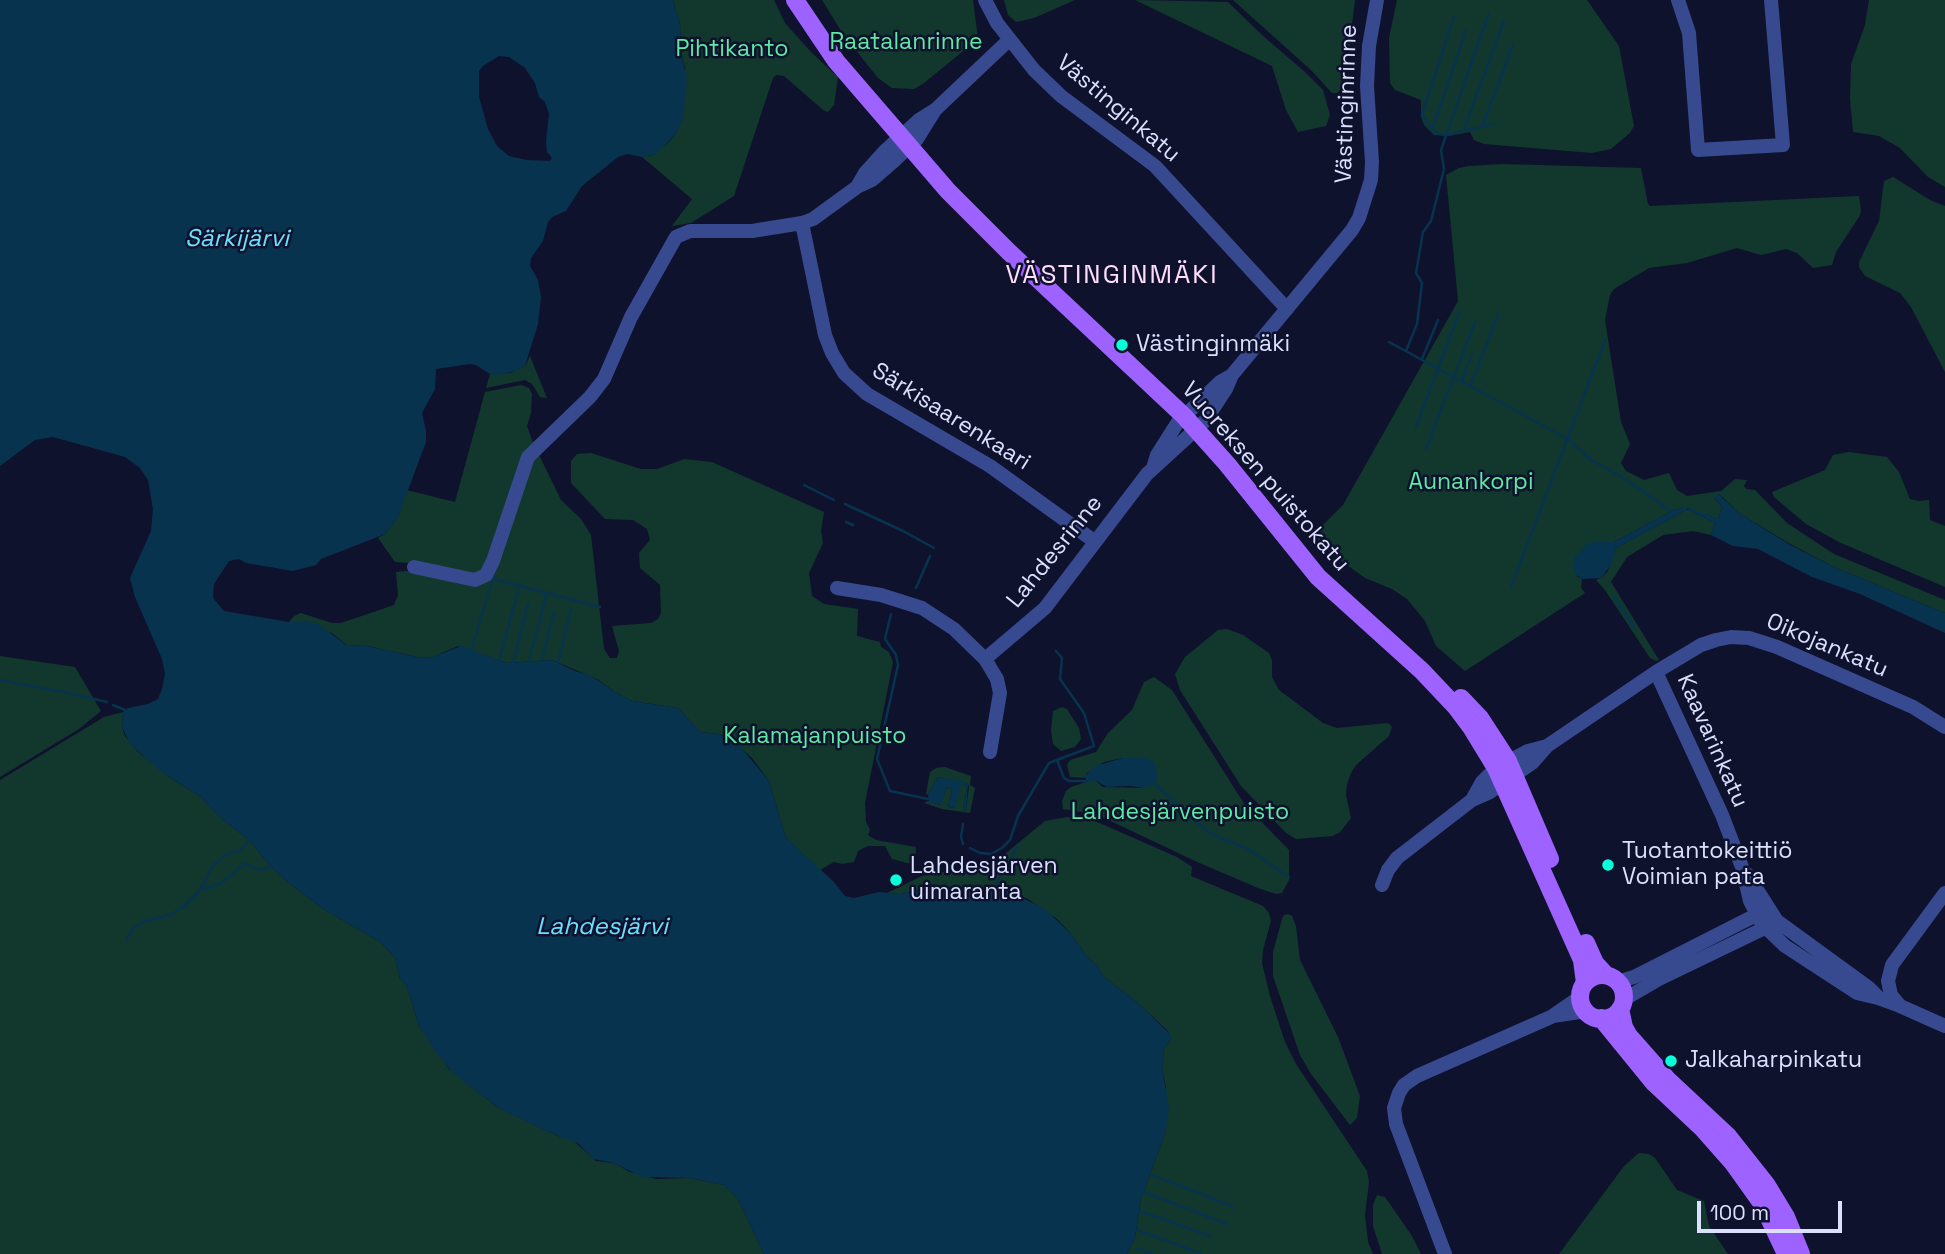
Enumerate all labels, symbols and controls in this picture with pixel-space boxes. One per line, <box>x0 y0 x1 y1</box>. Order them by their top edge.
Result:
street label: Västinginrinne <box>1330 24 1364 184</box>
park label: Raatalanrinne <box>829 29 983 57</box>
park label: Pihtikanto <box>676 36 788 64</box>
street label: Västinginkatu <box>1051 49 1185 169</box>
water label: Särkijärvi <box>185 225 289 253</box>
district label: VÄSTINGINMÄKI <box>1007 260 1217 292</box>
place label: Västinginmäki <box>1136 331 1290 359</box>
marker: Västinginmäki <box>1114 337 1130 353</box>
street label: Särkisaarenkaari <box>867 357 1035 477</box>
street label: Vuoreksen puistokatu <box>1175 377 1355 577</box>
park label: Aunankorpi <box>1408 469 1534 497</box>
street label: Lahdesrinne <box>1001 490 1109 614</box>
street label: Oikojankatu <box>1762 608 1892 684</box>
street label: Kaavarinkatu <box>1670 670 1754 812</box>
park label: Kalamajanpuisto <box>724 723 906 751</box>
park label: Lahdesjärvenpuisto <box>1071 799 1289 827</box>
place label: Tuotantokeittiö Voimian pata <box>1622 838 1792 892</box>
place label: Lahdesjärven uimaranta <box>910 853 1058 907</box>
marker: Tuotantokeittiö Voimian pata <box>1600 857 1616 873</box>
marker: Lahdesjärven uimaranta <box>888 872 904 888</box>
water label: Lahdesjärvi <box>536 913 668 941</box>
place label: Jalkaharpinkatu <box>1685 1047 1862 1075</box>
marker: Jalkaharpinkatu <box>1663 1053 1679 1069</box>
scale bar <box>1700 1188 1845 1232</box>
text: 100 m <box>1710 1199 1769 1226</box>

